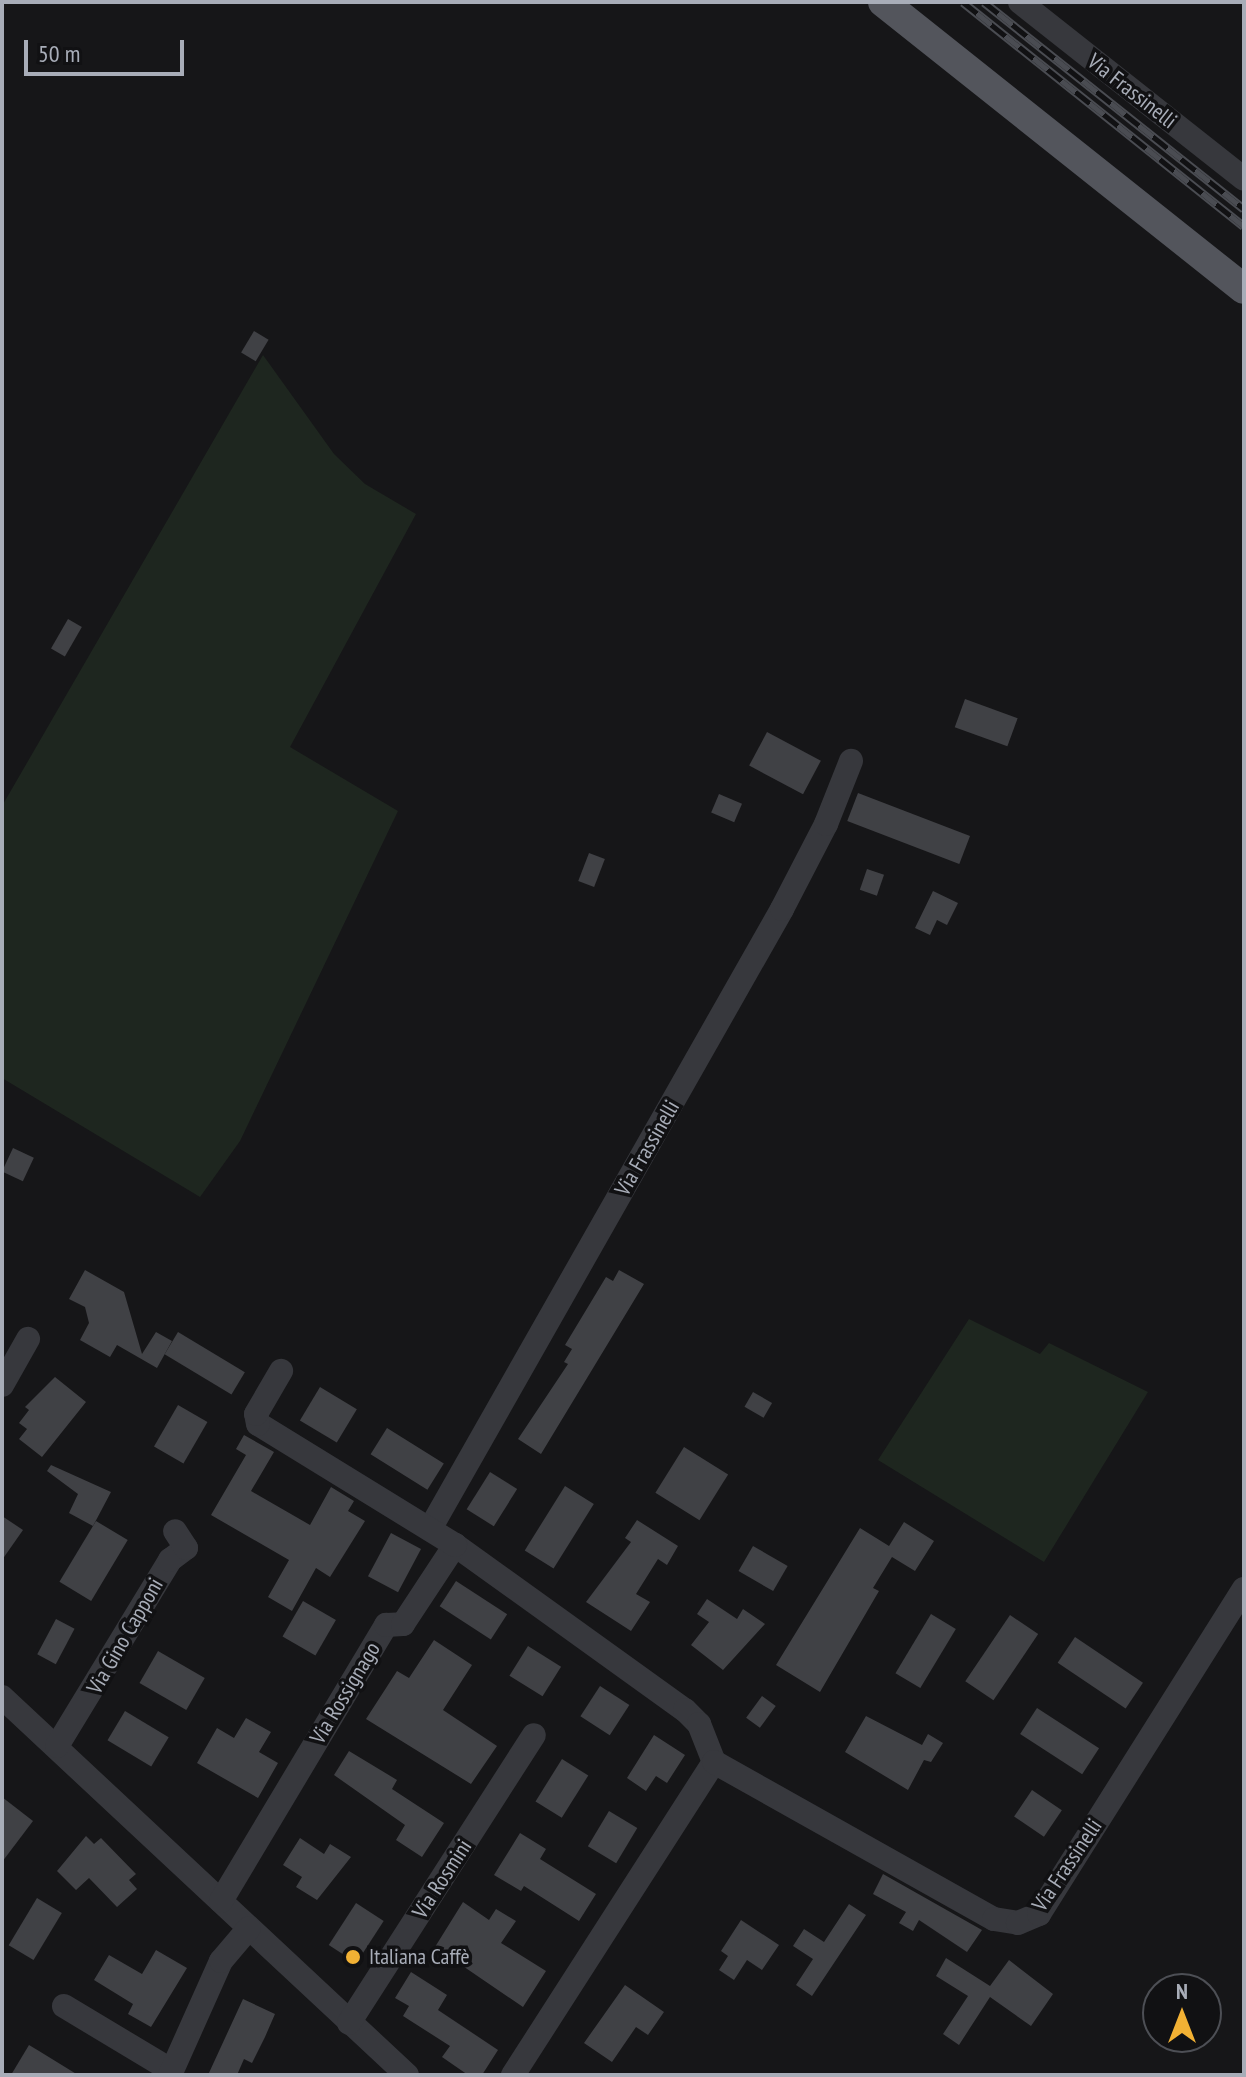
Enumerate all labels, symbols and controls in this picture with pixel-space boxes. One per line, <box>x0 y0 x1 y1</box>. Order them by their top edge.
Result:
scale bar <box>28 24 188 74</box>
text: 50 m <box>38 38 80 69</box>
street label: Via Frassinelli <box>1082 48 1182 134</box>
street label: Via Frassinelli <box>609 1096 685 1200</box>
street label: Via Gino Capponi <box>81 1573 169 1699</box>
street label: Via Rossignago <box>304 1637 386 1749</box>
street label: Via Frassinelli <box>1026 1814 1108 1916</box>
street label: Via Rosmini <box>407 1835 477 1923</box>
place label: Italiana Caffè <box>369 1944 470 1970</box>
marker: Italiana Caffè <box>344 1948 362 1966</box>
north arrow <box>1142 1973 1222 2053</box>
text: N <box>1176 1977 1188 2005</box>

